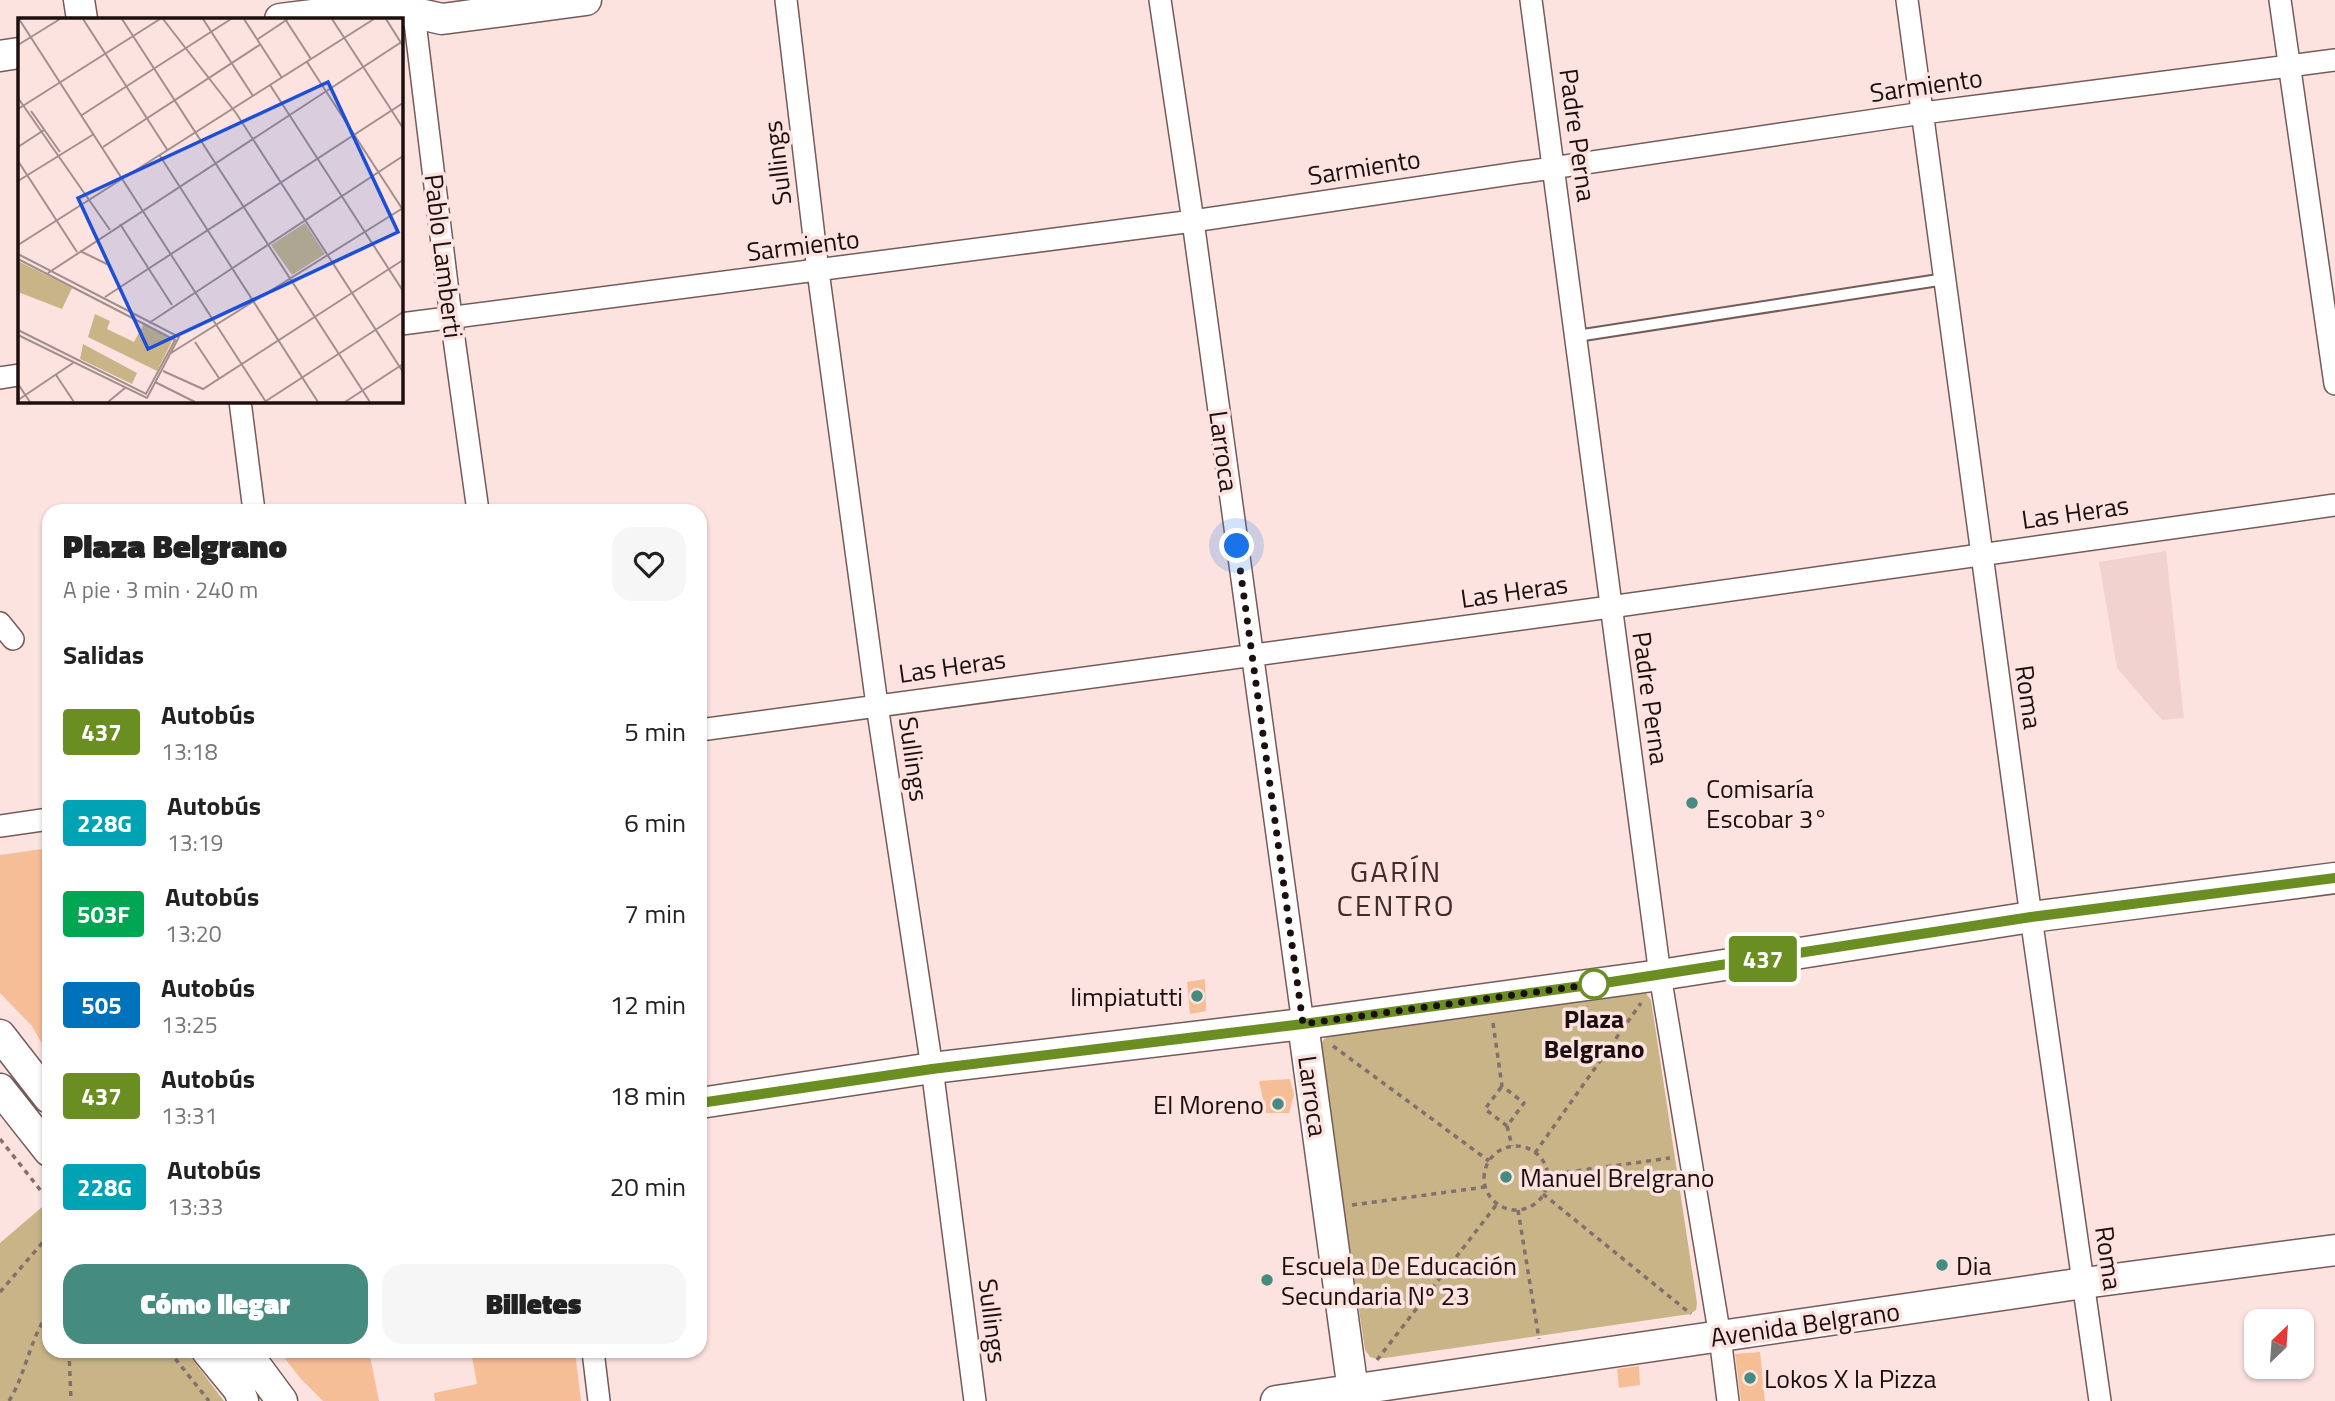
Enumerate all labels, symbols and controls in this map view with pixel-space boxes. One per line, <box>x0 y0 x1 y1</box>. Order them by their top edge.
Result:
inset map <box>18 18 402 402</box>
street label: Sarmiento <box>1867 58 1985 112</box>
street label: Padre Perna <box>1549 66 1607 204</box>
street label: Sullings <box>752 118 802 208</box>
street label: Sarmiento <box>1305 139 1423 195</box>
street label: Pablo Lamberti <box>415 172 473 340</box>
street label: Sarmiento <box>744 219 862 271</box>
street label: Larroca <box>1199 408 1249 494</box>
street label: Las Heras <box>2019 485 2131 539</box>
text: Plaza Belgrano <box>63 521 287 571</box>
button: heart <box>612 527 686 601</box>
your location <box>1219 528 1254 563</box>
street label: Las Heras <box>1458 564 1570 618</box>
text: A pie · 3 min · 240 m <box>63 572 258 607</box>
street label: Padre Perna <box>1622 629 1680 767</box>
text: Salidas <box>63 635 144 674</box>
street label: Las Heras <box>896 639 1008 693</box>
street label: Roma <box>2005 662 2053 732</box>
text: Autobús <box>161 695 255 734</box>
text: 5 min <box>624 712 686 751</box>
text: 437 <box>81 714 122 750</box>
street label: Sullings <box>889 714 939 804</box>
text: 13:18 <box>161 734 218 769</box>
place label: Comisaría Escobar 3° <box>1706 769 1828 838</box>
text: Autobús <box>167 786 261 825</box>
marker: Comisaría Escobar 3° <box>1684 795 1700 811</box>
text: 6 min <box>624 803 686 842</box>
text: 228G <box>77 805 132 841</box>
text: 13:19 <box>167 825 224 860</box>
district label: GARÍN CENTRO <box>1336 848 1456 928</box>
text: Autobús <box>165 877 259 916</box>
text: 7 min <box>624 894 686 933</box>
text: 503F <box>77 896 130 932</box>
text: 13:20 <box>165 916 222 951</box>
line badge: 437 <box>1723 936 1803 982</box>
text: 437 <box>1743 941 1783 977</box>
text: Autobús <box>161 968 255 1007</box>
marker: Plaza Belgrano <box>1579 969 1609 999</box>
place label: limpiatutti <box>1070 977 1183 1016</box>
text: 12 min <box>610 985 686 1024</box>
text: 505 <box>81 987 122 1023</box>
marker: limpiatutti <box>1189 988 1205 1004</box>
place label: Plaza Belgrano <box>1543 999 1645 1068</box>
text: 13:25 <box>161 1007 218 1042</box>
street label: Larroca <box>1288 1053 1338 1139</box>
text: Autobús <box>161 1059 255 1098</box>
text: 18 min <box>610 1076 686 1115</box>
text: 437 <box>81 1078 122 1114</box>
place label: El Moreno <box>1153 1085 1264 1124</box>
marker: El Moreno <box>1270 1096 1286 1112</box>
text: 13:31 <box>161 1098 218 1133</box>
text: Autobús <box>167 1150 261 1189</box>
place label: Manuel Brelgrano <box>1520 1158 1714 1197</box>
text: 20 min <box>610 1167 686 1206</box>
text: 228G <box>77 1169 132 1205</box>
marker: Manuel Brelgrano <box>1498 1169 1514 1185</box>
text: 13:33 <box>167 1189 224 1224</box>
street label: Roma <box>2085 1223 2133 1293</box>
place label: Escuela De Educación Secundaria Nº 23 <box>1281 1246 1517 1315</box>
place label: Dia <box>1956 1246 1992 1285</box>
marker: Dia <box>1934 1257 1950 1273</box>
button: Cómo llegar <box>63 1264 368 1344</box>
button: Billetes <box>382 1264 686 1344</box>
marker: Escuela De Educación Secundaria Nº 23 <box>1259 1272 1275 1288</box>
street label: Sullings <box>968 1276 1018 1366</box>
street label: Avenida Belgrano <box>1708 1291 1902 1357</box>
north arrow <box>2244 1309 2314 1379</box>
map controls <box>2244 1309 2314 1379</box>
place label: Lokos X la Pizza <box>1764 1359 1936 1398</box>
marker: Lokos X la Pizza <box>1742 1370 1758 1386</box>

